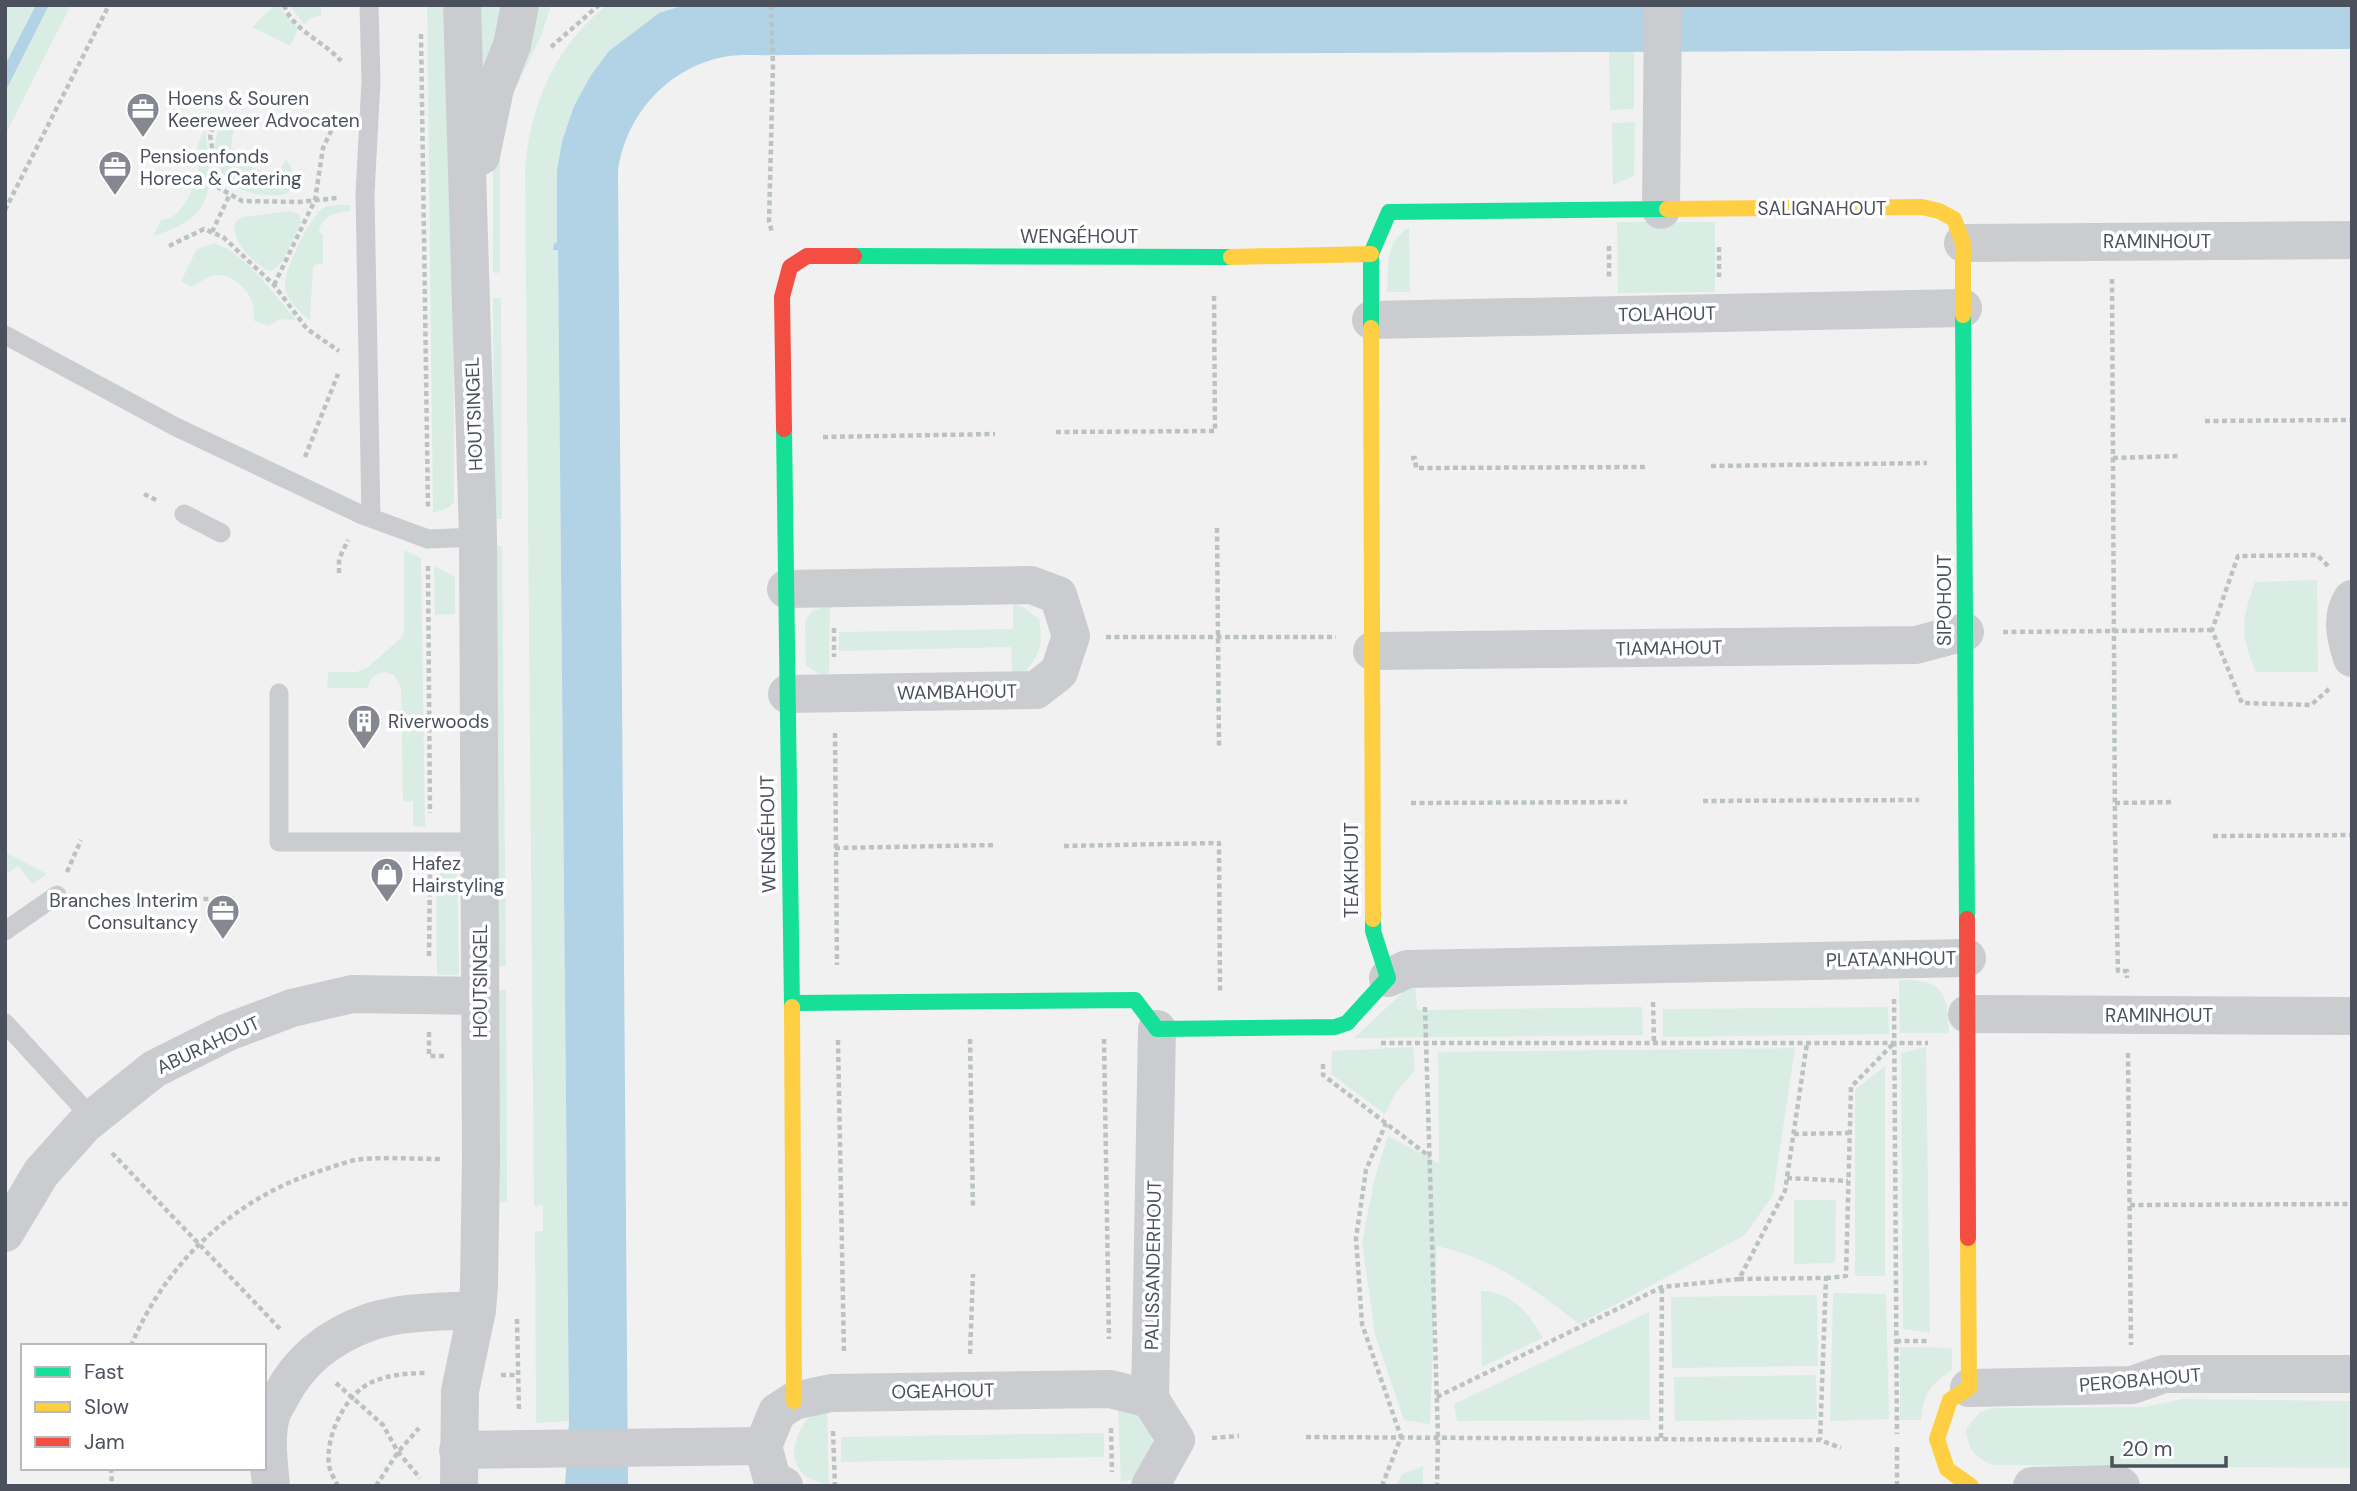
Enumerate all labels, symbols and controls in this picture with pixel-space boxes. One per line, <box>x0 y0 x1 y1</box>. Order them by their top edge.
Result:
place label: Hoens & Souren Keereweer Advocaten <box>168 86 360 133</box>
office icon: Hoens & Souren Keereweer Advocaten <box>124 90 162 139</box>
place label: Pensioenfonds Horeca & Catering <box>140 144 302 191</box>
office icon: Pensioenfonds Horeca & Catering <box>96 148 134 197</box>
street label: SALIGNAHOUT <box>1758 196 1887 221</box>
street label: WENGÉHOUT <box>1020 224 1138 249</box>
street label: RAMINHOUT <box>2103 229 2211 254</box>
street label: TOLAHOUT <box>1618 301 1717 327</box>
street label: HOUTSINGEL <box>460 357 488 471</box>
street label: SIPOHOUT <box>1932 554 1957 646</box>
street label: TIAMAHOUT <box>1615 635 1723 661</box>
street label: WAMBAHOUT <box>897 678 1018 706</box>
building icon: Riverwoods <box>345 702 383 751</box>
place label: Riverwoods <box>388 709 489 734</box>
street label: WENGÉHOUT <box>754 774 782 893</box>
street label: TEAKHOUT <box>1339 822 1364 918</box>
place label: Hafez Hairstyling <box>412 851 505 898</box>
shop icon: Hafez Hairstyling <box>368 855 406 904</box>
place label: Branches Interim Consultancy <box>49 888 198 935</box>
office icon: Branches Interim Consultancy <box>204 892 242 941</box>
street label: HOUTSINGEL <box>468 924 493 1038</box>
street label: PLATAANHOUT <box>1826 945 1957 973</box>
street label: RAMINHOUT <box>2105 1003 2213 1028</box>
street label: ABURAHOUT <box>152 1010 264 1080</box>
street label: PALISSANDERHOUT <box>1139 1179 1167 1350</box>
legend <box>21 1344 266 1470</box>
text: Fast <box>84 1358 124 1386</box>
street label: PEROBAHOUT <box>2078 1362 2202 1398</box>
street label: OGEAHOUT <box>891 1378 995 1404</box>
text: Slow <box>84 1393 129 1421</box>
scale bar <box>2112 1424 2226 1468</box>
text: Jam <box>84 1428 125 1456</box>
text: 20 m <box>2122 1435 2173 1463</box>

